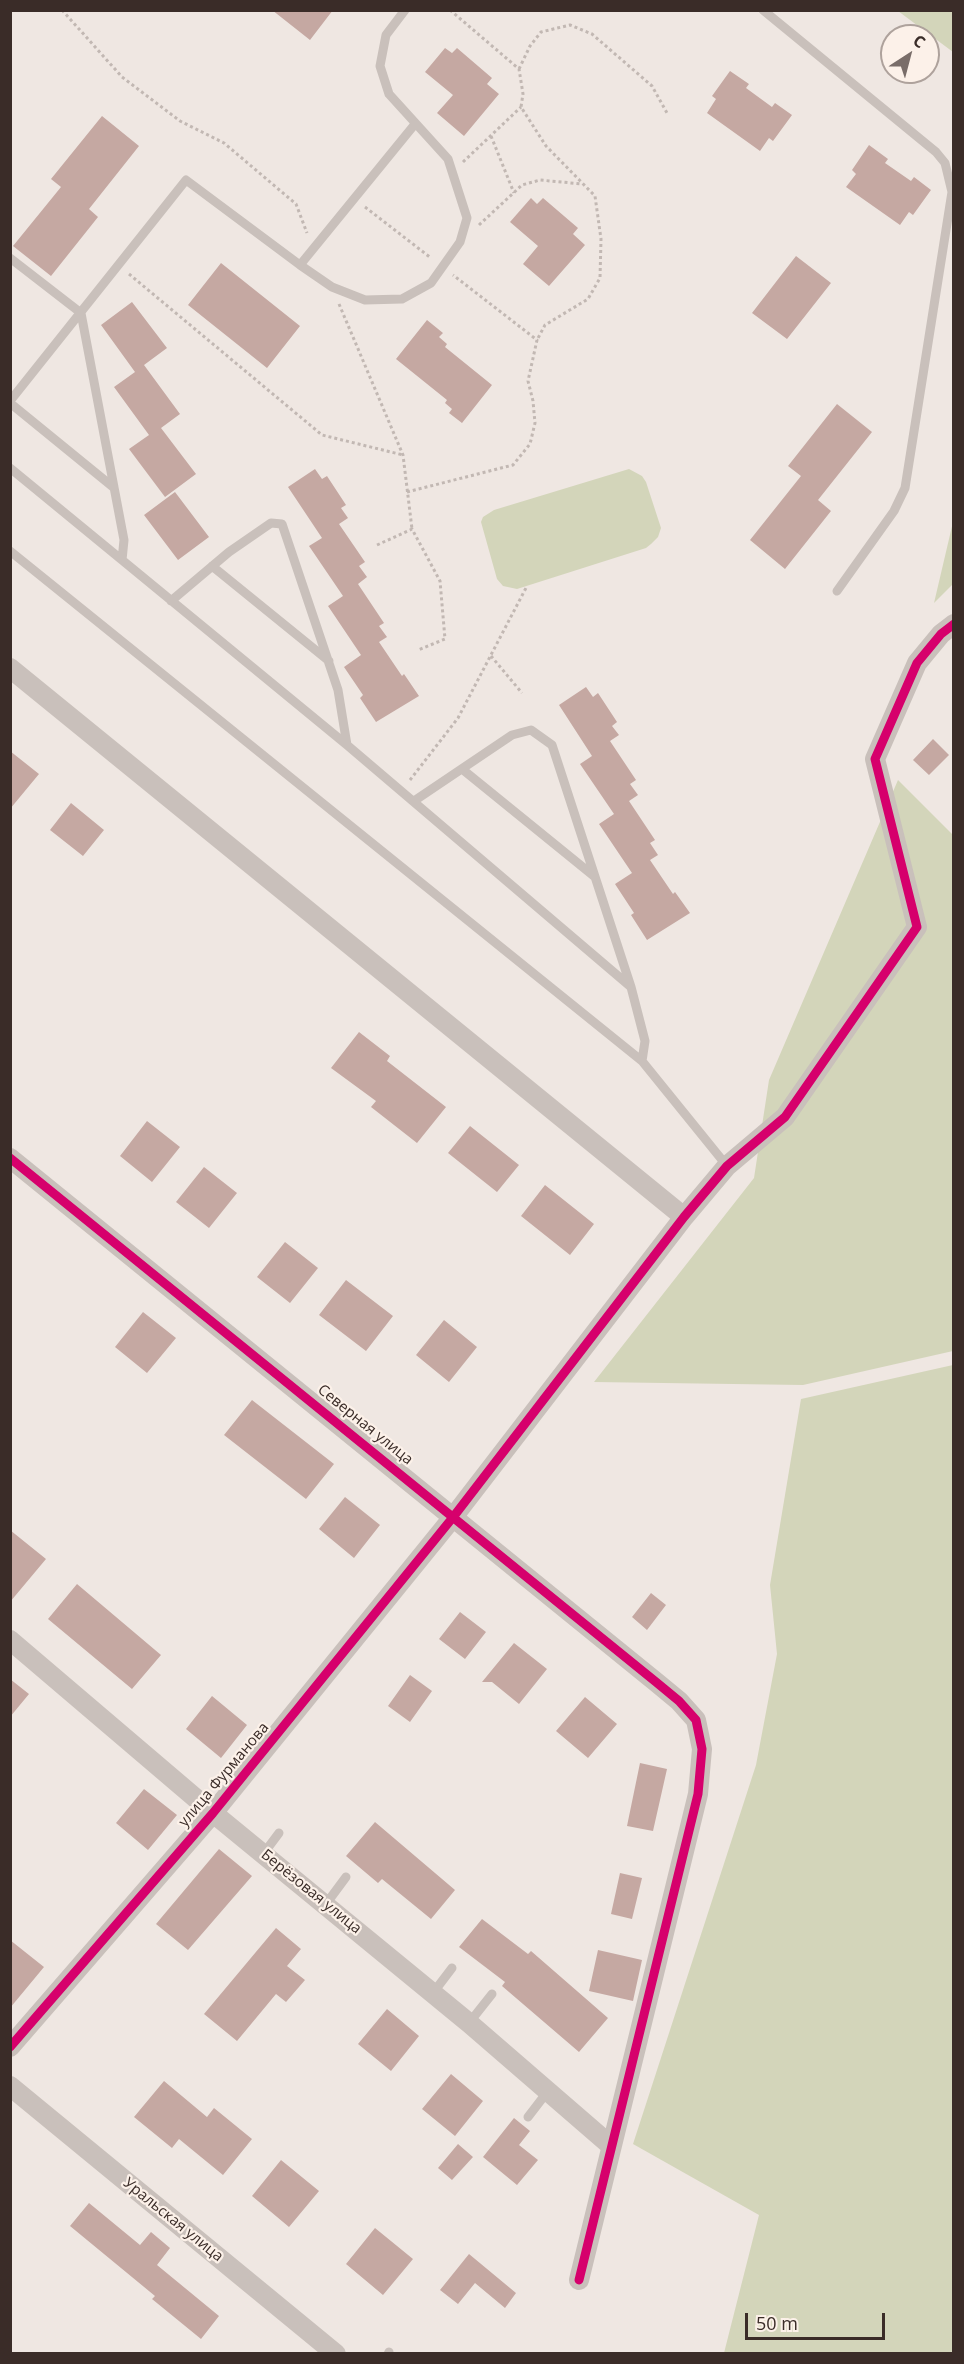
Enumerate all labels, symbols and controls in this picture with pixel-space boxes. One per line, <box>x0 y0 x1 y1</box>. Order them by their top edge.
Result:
north arrow <box>880 24 940 84</box>
text: С <box>909 29 930 53</box>
street label: Северная улица <box>314 1381 416 1469</box>
street label: улица Фурманова <box>175 1719 273 1831</box>
street label: Берёзовая улица <box>257 1846 365 1938</box>
street label: Уральская улица <box>120 2174 226 2266</box>
scale bar <box>748 2301 888 2339</box>
text: 50 m <box>756 2311 798 2335</box>

